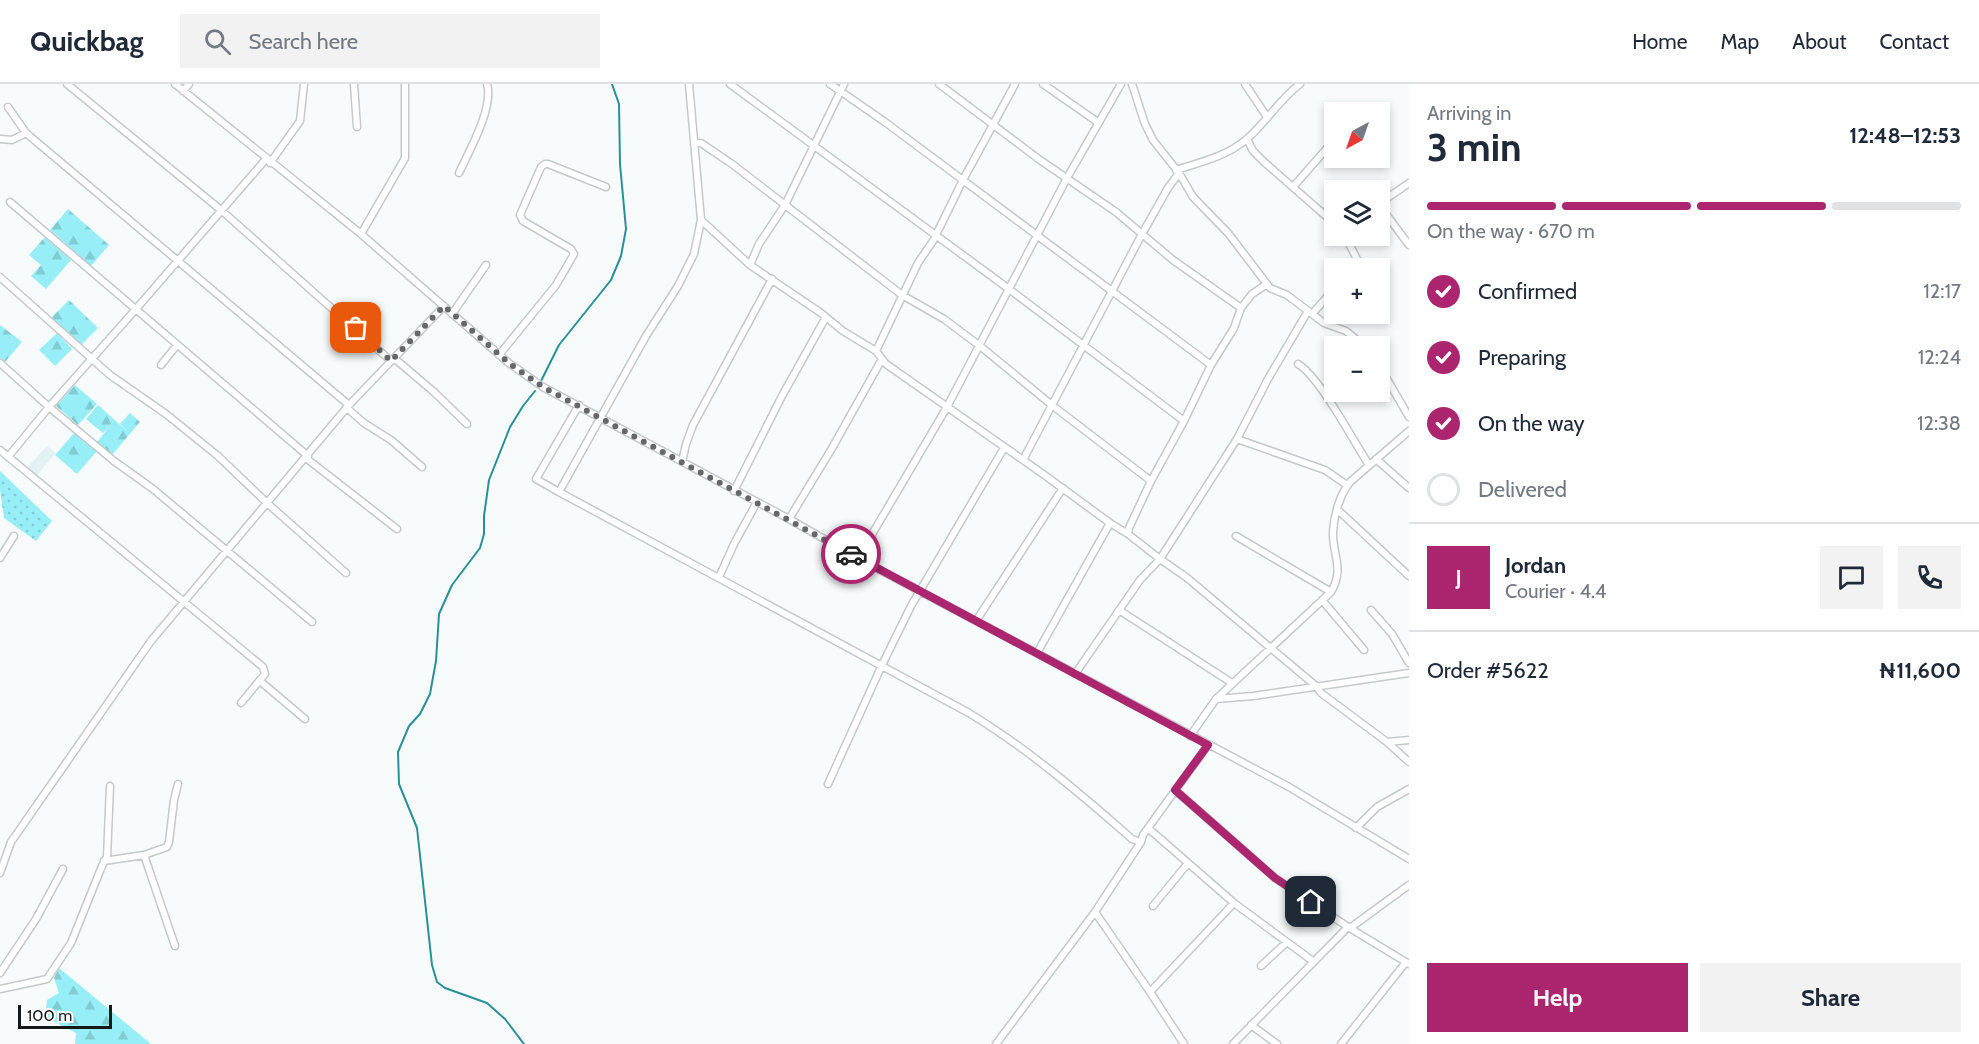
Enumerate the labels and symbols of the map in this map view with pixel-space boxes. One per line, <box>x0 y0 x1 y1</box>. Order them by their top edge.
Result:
north arrow <box>1324 102 1390 168</box>
pin <box>330 302 381 353</box>
courier <box>821 524 881 584</box>
pin <box>1285 876 1336 927</box>
scale bar <box>18 1002 112 1030</box>

